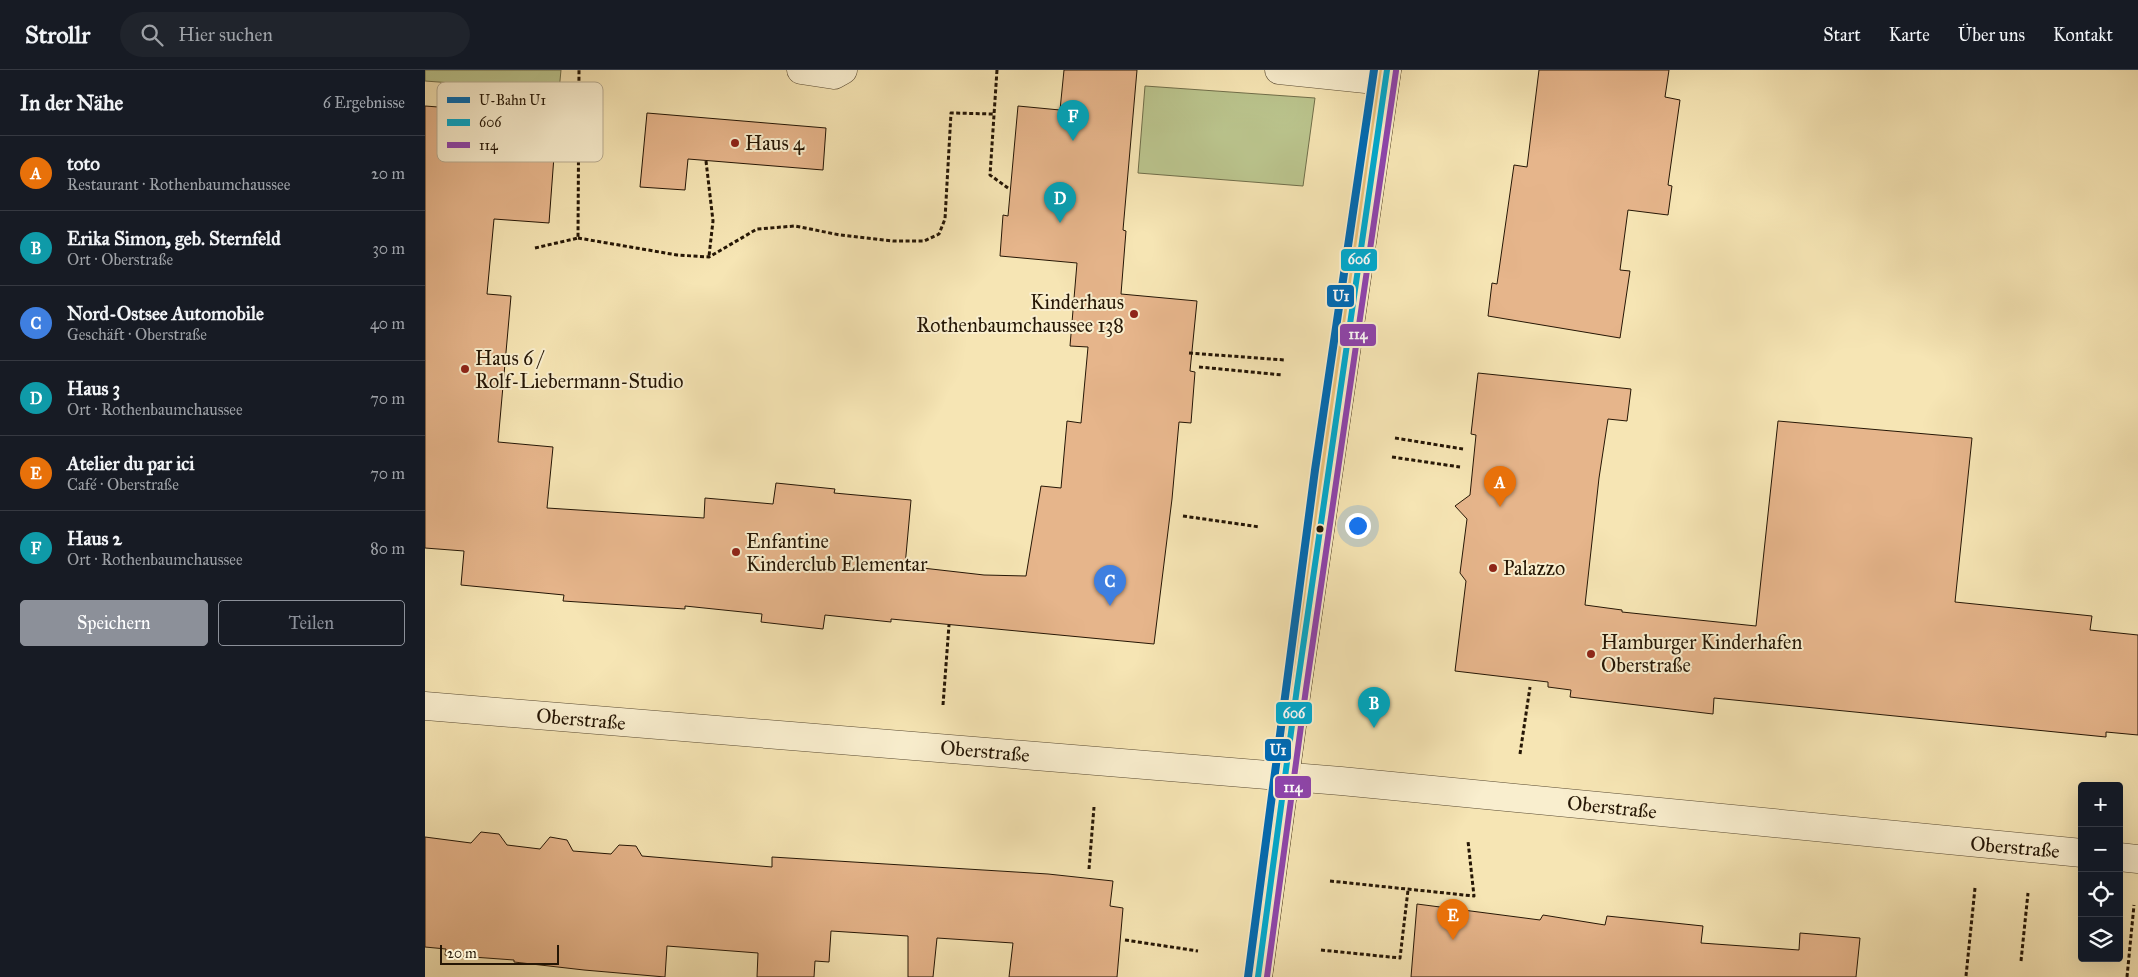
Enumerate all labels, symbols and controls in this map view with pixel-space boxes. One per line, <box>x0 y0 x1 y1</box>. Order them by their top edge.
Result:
search box <box>120 12 470 57</box>
text: Strollr <box>25 20 90 50</box>
icon: search <box>138 21 166 49</box>
text: Hier suchen <box>178 23 273 46</box>
text: Start <box>1823 24 1861 46</box>
text: Karte <box>1889 24 1930 46</box>
text: Über uns <box>1958 24 2025 46</box>
text: Kontakt <box>2053 24 2113 46</box>
legend <box>437 82 603 162</box>
text: In der Nähe <box>20 90 123 116</box>
text: U-Bahn U1 <box>479 92 546 109</box>
text: 6 Ergebnisse <box>323 93 405 112</box>
pin: F <box>1057 100 1089 141</box>
text: 606 <box>479 114 502 131</box>
place label: Haus 4 <box>745 131 805 155</box>
text: 114 <box>479 137 499 154</box>
marker: Haus 4 <box>729 137 741 149</box>
text: toto <box>67 152 100 175</box>
text: A <box>31 164 41 183</box>
text: 20 m <box>371 164 405 183</box>
text: Restaurant · Rothenbaumchaussee <box>67 175 290 194</box>
pin: D <box>1044 182 1076 223</box>
text: Erika Simon, geb. Sternfeld <box>67 227 281 250</box>
text: B <box>31 239 41 258</box>
text: 30 m <box>372 239 405 258</box>
line badge: 606 <box>1340 248 1378 272</box>
text: Ort · Oberstraße <box>67 250 173 269</box>
text: 606 <box>1348 251 1371 268</box>
line badge: U1 <box>1326 284 1355 308</box>
text: U1 <box>1333 288 1350 305</box>
place label: Kinderhaus Rothenbaumchaussee 138 <box>916 290 1124 337</box>
text: Nord-Ostsee Automobile <box>67 302 264 325</box>
marker: Kinderhaus Rothenbaumchaussee 138 <box>1128 308 1140 320</box>
text: C <box>31 314 41 333</box>
text: 40 m <box>370 314 405 333</box>
line badge: 114 <box>1339 323 1377 347</box>
text: Geschäft · Oberstraße <box>67 325 207 344</box>
text: 114 <box>1349 326 1369 344</box>
place label: Haus 6 / Rolf-Liebermann-Studio <box>475 346 683 393</box>
marker: Haus 6 / Rolf-Liebermann-Studio <box>459 363 471 375</box>
text: Haus 3 <box>67 377 120 400</box>
text: D <box>30 389 42 408</box>
text: 70 m <box>370 389 405 408</box>
text: Ort · Rothenbaumchaussee <box>67 400 243 419</box>
text: Atelier du par ici <box>67 452 195 475</box>
text: E <box>30 464 42 483</box>
text: 70 m <box>370 464 405 483</box>
pin: A <box>1484 466 1516 507</box>
text: Café · Oberstraße <box>67 475 179 494</box>
your location <box>1345 513 1371 539</box>
unlabelled marker <box>1315 524 1325 534</box>
text: Haus 2 <box>67 527 122 550</box>
place label: Enfantine Kinderclub Elementar <box>746 529 928 576</box>
text: F <box>31 539 41 558</box>
text: 80 m <box>370 539 405 558</box>
marker: Enfantine Kinderclub Elementar <box>730 546 742 558</box>
text: Ort · Rothenbaumchaussee <box>67 550 243 569</box>
place label: Palazzo <box>1503 556 1565 580</box>
marker: Palazzo <box>1487 562 1499 574</box>
pin: C <box>1094 565 1126 606</box>
button: Speichern <box>20 600 208 646</box>
button: Teilen <box>218 600 405 646</box>
place label: Hamburger Kinderhafen Oberstraße <box>1601 630 1802 677</box>
marker: Hamburger Kinderhafen Oberstraße <box>1585 648 1597 660</box>
pin: B <box>1358 687 1390 728</box>
line badge: 606 <box>1275 701 1313 725</box>
street label: Oberstraße <box>535 703 627 735</box>
text: 606 <box>1283 705 1306 722</box>
street label: Oberstraße <box>939 735 1031 767</box>
line badge: U1 <box>1264 738 1292 762</box>
text: U1 <box>1270 742 1287 759</box>
line badge: 114 <box>1274 775 1312 799</box>
text: 114 <box>1284 779 1304 797</box>
map controls <box>2078 782 2123 962</box>
button: + <box>2078 782 2123 827</box>
street label: Oberstraße <box>1566 790 1658 824</box>
button: − <box>2078 827 2123 872</box>
street label: Oberstraße <box>1969 831 2061 863</box>
button: locate <box>2078 872 2123 917</box>
pin: E <box>1437 899 1469 940</box>
button: layers <box>2078 917 2123 962</box>
scale bar <box>440 942 559 965</box>
text: 20 m <box>447 945 477 962</box>

